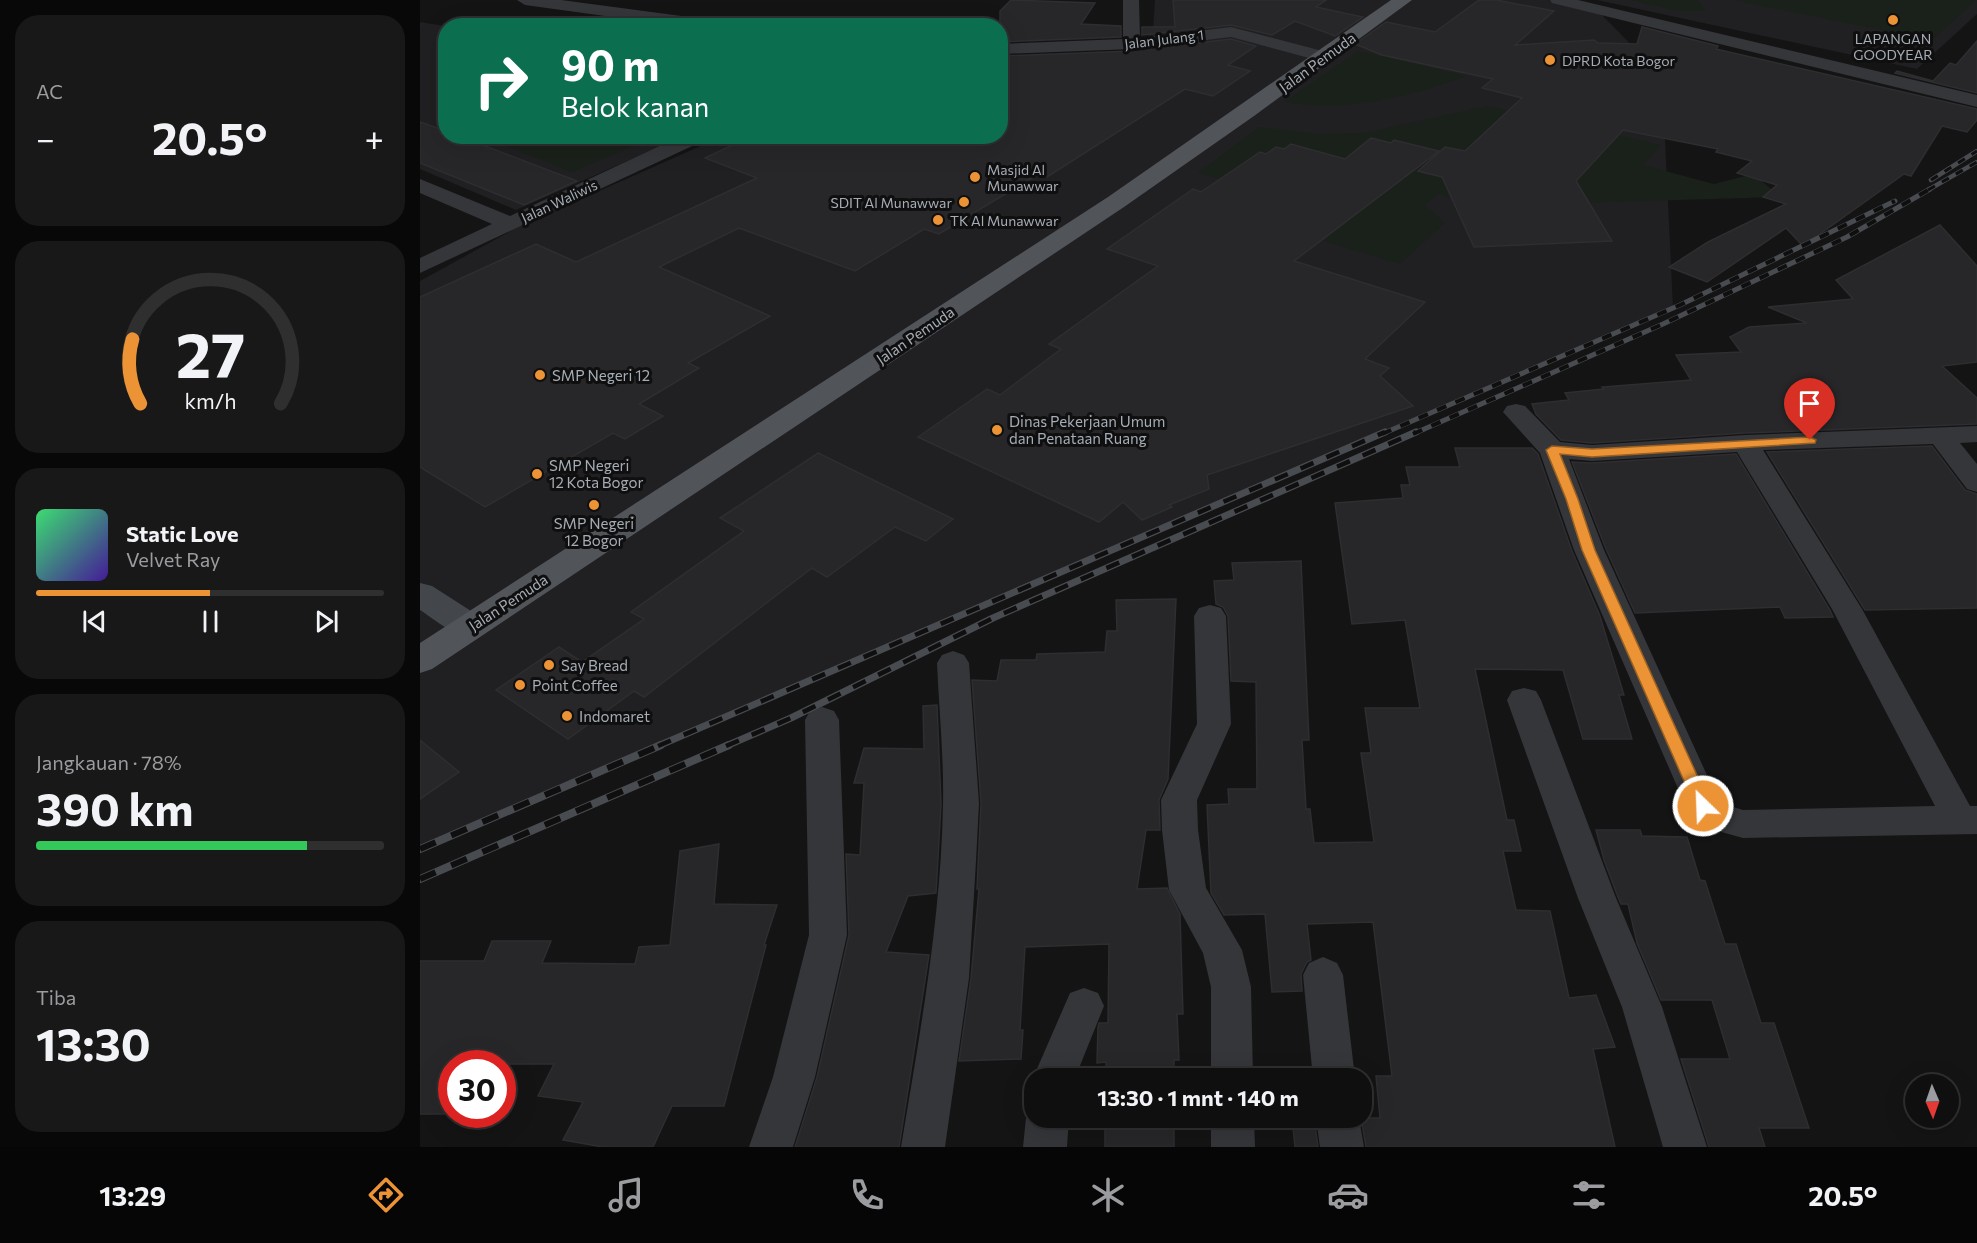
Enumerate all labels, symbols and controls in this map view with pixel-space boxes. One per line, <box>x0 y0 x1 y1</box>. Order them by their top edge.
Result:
marker: LAPANGAN GOODYEAR <box>1886 13 1900 27</box>
street label: Jalan Julang 1 <box>1123 26 1205 52</box>
street label: Jalan Pemuda <box>1275 28 1359 96</box>
place label: LAPANGAN GOODYEAR <box>1853 30 1933 63</box>
text: 90 m <box>561 38 660 90</box>
icon: right <box>462 42 540 120</box>
place label: DPRD Kota Bogor <box>1562 52 1676 69</box>
marker: DPRD Kota Bogor <box>1543 53 1557 67</box>
text: AC <box>36 79 63 103</box>
text: Belok kanan <box>561 90 709 123</box>
text: 20.5° <box>152 109 267 164</box>
text: − <box>36 117 55 158</box>
text: + <box>365 117 384 158</box>
place label: Masjid Al Munawwar <box>987 161 1059 194</box>
marker: Masjid Al Munawwar <box>968 170 982 184</box>
street label: Jalan Waliwis <box>518 176 600 226</box>
place label: SDIT Al Munawwar <box>830 194 952 211</box>
marker: SDIT Al Munawwar <box>957 195 971 209</box>
place label: TK Al Munawwar <box>950 212 1059 229</box>
marker: TK Al Munawwar <box>931 213 945 227</box>
street label: Jalan Pemuda <box>873 302 957 368</box>
text: 27 <box>175 315 245 391</box>
place label: SMP Negeri 12 <box>552 366 650 384</box>
marker: SMP Negeri 12 <box>533 368 547 382</box>
pin <box>1784 378 1835 440</box>
icon: arrive <box>1793 387 1826 420</box>
text: km/h <box>184 388 236 414</box>
place label: Dinas Pekerjaan Umum dan Penataan Ruang <box>1009 412 1165 447</box>
marker: Dinas Pekerjaan Umum dan Penataan Ruang <box>990 423 1004 437</box>
place label: SMP Negeri 12 Kota Bogor <box>549 456 643 491</box>
marker: SMP Negeri 12 Kota Bogor <box>530 467 544 481</box>
marker: SMP Negeri 12 Bogor <box>587 498 601 512</box>
place label: SMP Negeri 12 Bogor <box>554 514 634 549</box>
text: Static Love <box>126 520 239 547</box>
text: Velvet Ray <box>126 547 220 571</box>
street label: Jalan Pemuda <box>465 570 551 634</box>
icon: previous <box>78 605 111 638</box>
icon: pause <box>194 605 227 638</box>
icon: next <box>310 605 343 638</box>
place label: Say Bread <box>561 656 628 674</box>
marker: Say Bread <box>542 658 556 672</box>
place label: Point Coffee <box>532 676 618 694</box>
marker: Point Coffee <box>513 678 527 692</box>
place label: Indomaret <box>579 707 650 725</box>
marker: Indomaret <box>560 709 574 723</box>
text: Jangkauan · 78% <box>36 750 182 774</box>
position arrow <box>1671 774 1735 838</box>
text: 390 km <box>36 780 194 835</box>
text: Tiba <box>36 985 76 1009</box>
text: 13:30 <box>36 1015 151 1070</box>
speed limit sign: 30 <box>438 1050 516 1128</box>
north arrow <box>1905 1074 1959 1128</box>
map controls <box>1905 1074 1959 1128</box>
text: 13:30 · 1 mnt · 140 m <box>1097 1084 1299 1111</box>
icon: directions <box>365 1174 407 1216</box>
icon: music <box>605 1174 647 1216</box>
icon: phone <box>846 1174 888 1216</box>
icon: climate <box>1087 1174 1129 1216</box>
icon: car <box>1327 1174 1369 1216</box>
icon: filters <box>1568 1174 1610 1216</box>
text: 13:29 <box>99 1179 166 1212</box>
text: 20.5° <box>1808 1179 1878 1212</box>

